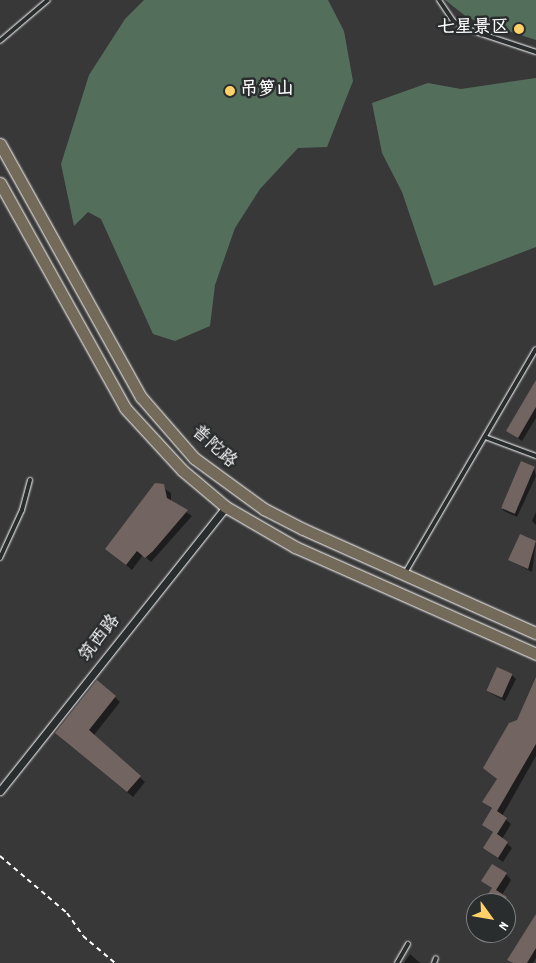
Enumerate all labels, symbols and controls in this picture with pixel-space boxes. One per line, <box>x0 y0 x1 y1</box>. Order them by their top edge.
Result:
place label: 七星景区 <box>437 18 509 40</box>
marker: 七星景区 <box>513 23 525 35</box>
place label: 吊箩山 <box>240 80 294 102</box>
marker: 吊箩山 <box>224 85 236 97</box>
street label: 普陀路 <box>186 422 240 474</box>
street label: 筑西路 <box>76 611 126 667</box>
north arrow <box>466 893 516 943</box>
text: N <box>493 917 513 934</box>

